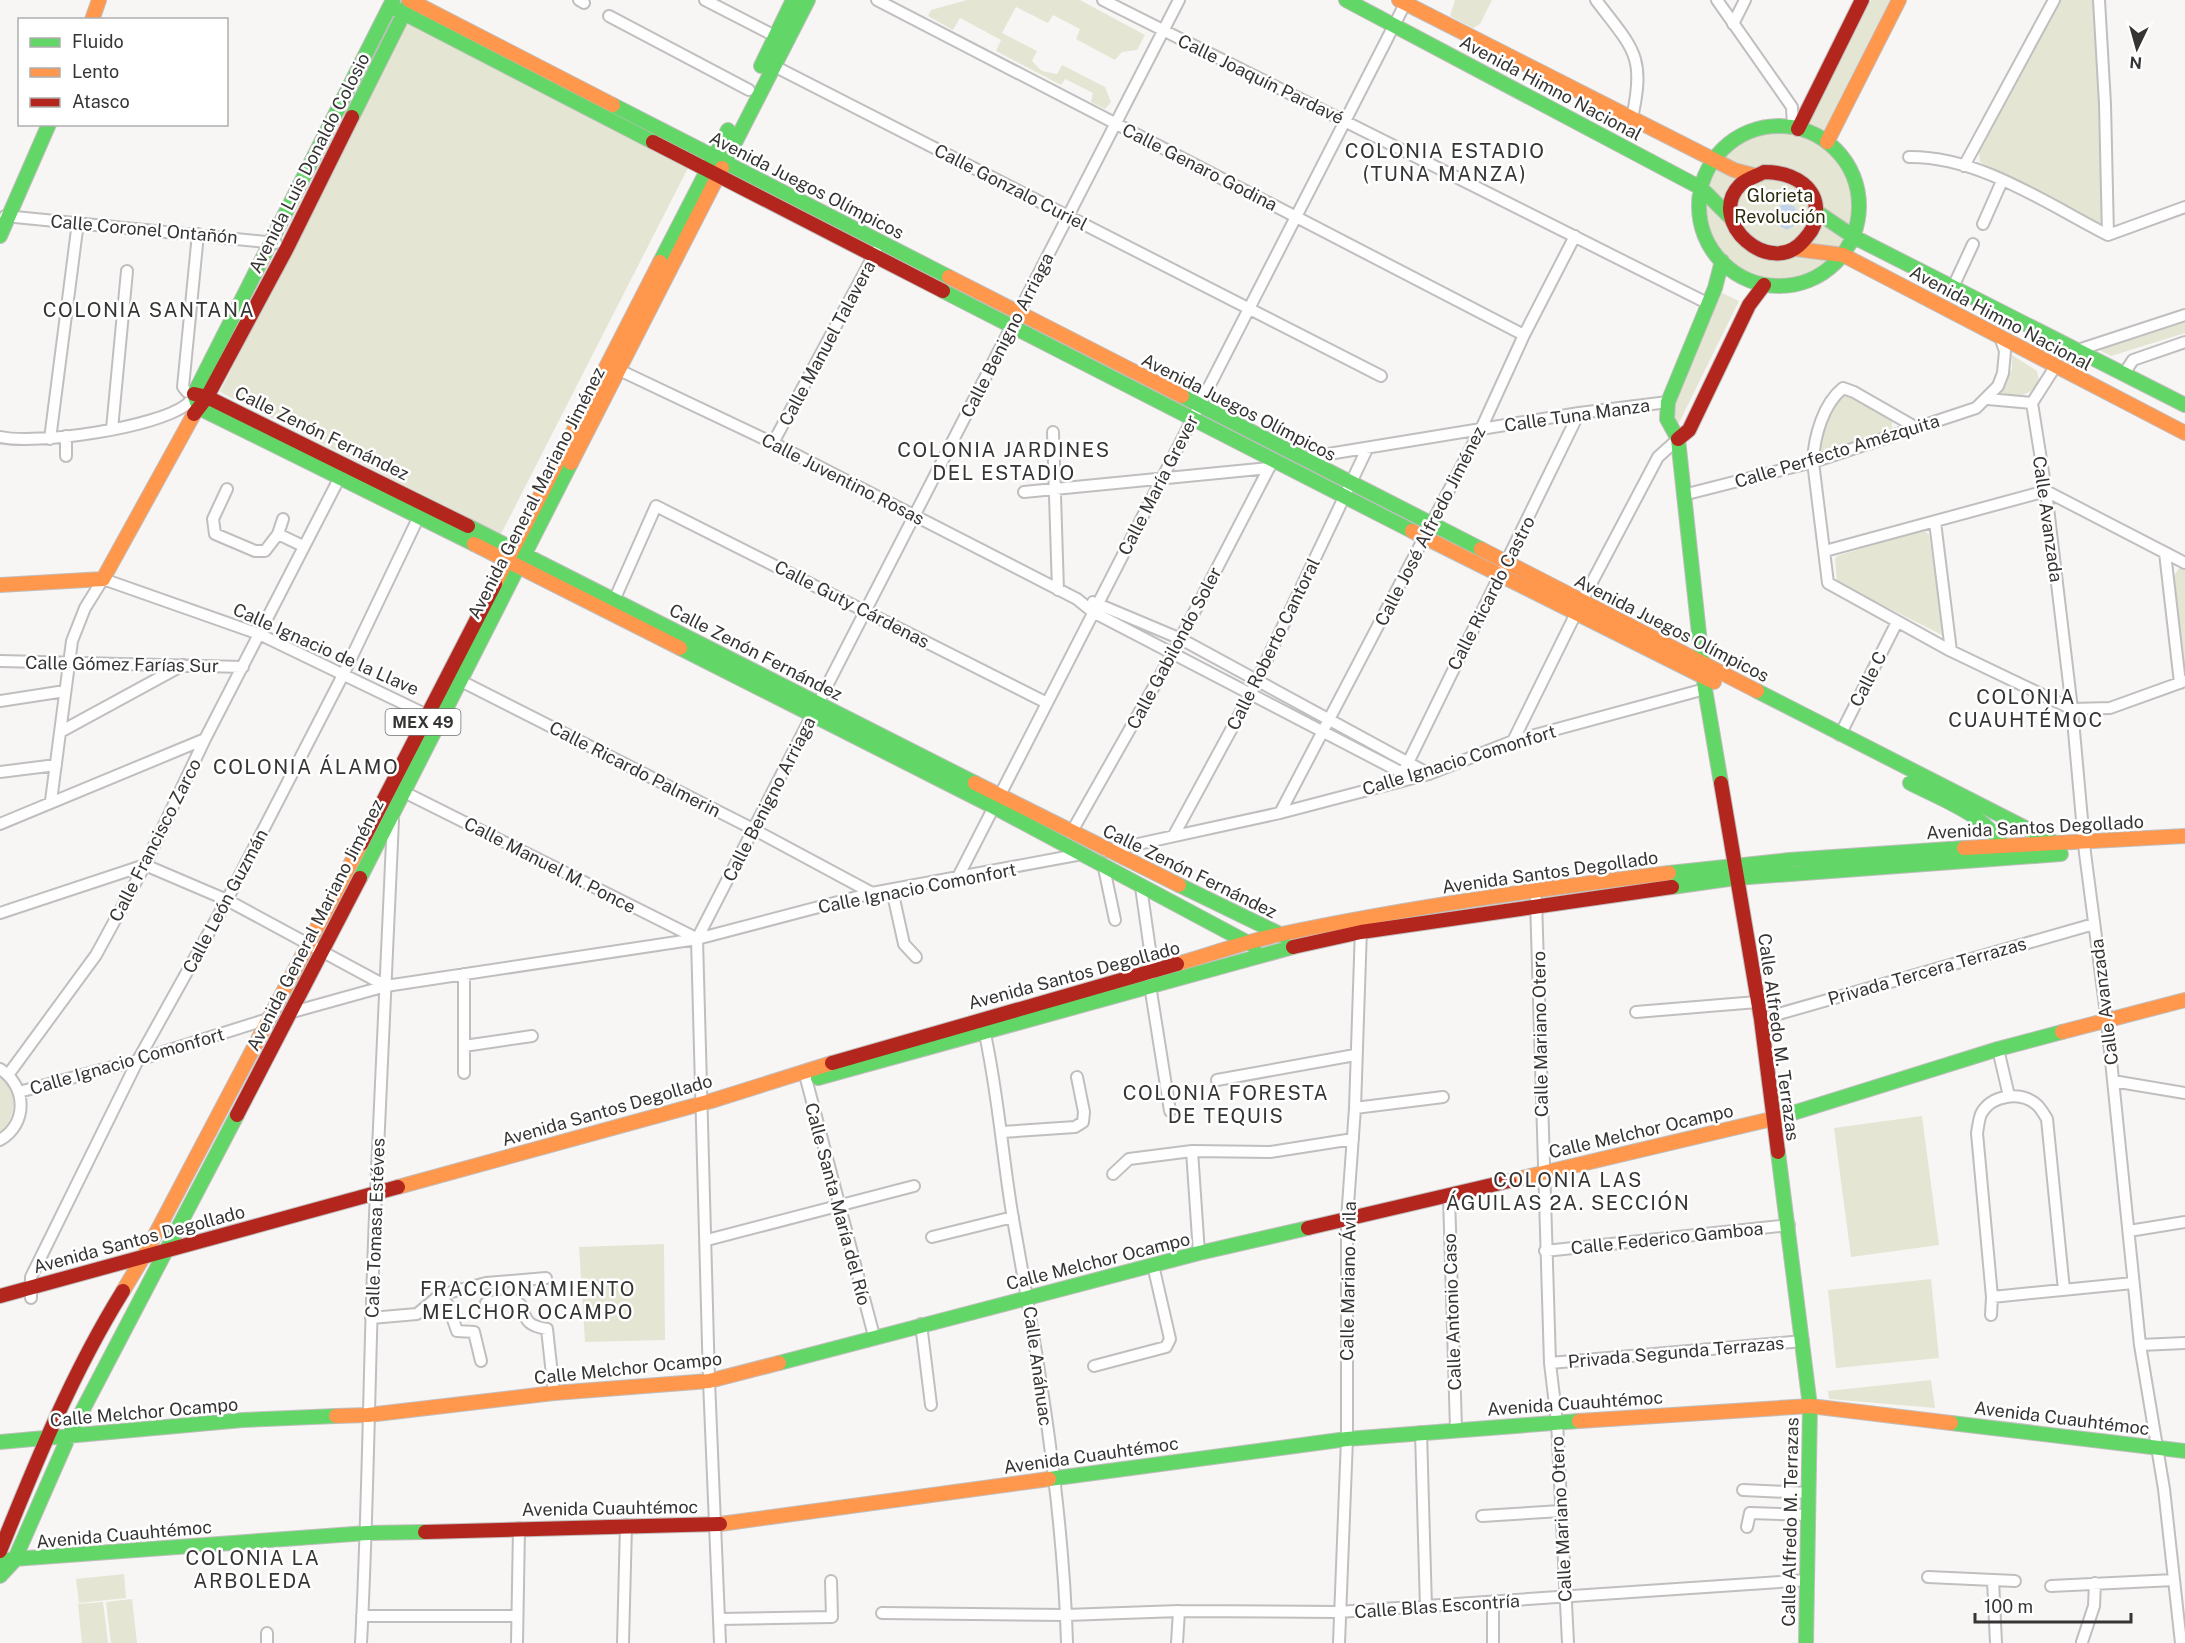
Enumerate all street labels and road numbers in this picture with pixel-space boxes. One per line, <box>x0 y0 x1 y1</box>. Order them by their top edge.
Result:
street label: Calle Joaquín Pardavé <box>1175 30 1347 128</box>
street label: Avenida Himno Nacional <box>1456 31 1646 145</box>
street label: Avenida Luis Donaldo Colosio <box>244 49 374 277</box>
street label: Calle Genaro Godina <box>1119 119 1281 215</box>
street label: Avenida Juegos Olímpicos <box>706 127 908 243</box>
street label: Calle Gonzalo Curiel <box>931 139 1091 235</box>
street label: Calle Coronel Ontañón <box>50 210 238 248</box>
street label: Calle Benigno Arriaga <box>956 249 1058 421</box>
street label: Calle Manuel Talavera <box>775 257 879 429</box>
street label: Avenida Himno Nacional <box>1906 261 2096 375</box>
street label: Avenida Juegos Olímpicos <box>1138 349 1340 465</box>
street label: Avenida General Mariano Jiménez <box>463 364 609 622</box>
street label: Calle Zenón Fernández <box>231 382 413 484</box>
street label: Calle Tuna Manza <box>1503 394 1651 436</box>
street label: Calle Perfecto Amézquita <box>1732 410 1942 492</box>
street label: Calle María Grever <box>1114 411 1202 559</box>
street label: Calle José Alfredo Jiménez <box>1370 423 1490 629</box>
street label: Calle Juventino Rosas <box>758 429 928 529</box>
street label: Calle Avanzada <box>2029 455 2067 583</box>
street label: Calle Ricardo Castro <box>1443 512 1539 674</box>
street label: Calle Roberto Cantoral <box>1222 554 1324 734</box>
street label: Calle Guty Cárdenas <box>771 556 933 652</box>
street label: Calle Gabilondo Soler <box>1122 563 1226 733</box>
street label: Avenida Juegos Olímpicos <box>1571 570 1773 686</box>
street label: Calle Ignacio de la Llave <box>230 599 422 699</box>
street label: Calle Zenón Fernández <box>666 599 846 705</box>
street label: Calle C <box>1845 648 1891 710</box>
street label: Calle Gómez Farías Sur <box>25 652 219 676</box>
road number: MEX 49 <box>386 709 460 735</box>
street label: Calle Benigno Arriaga <box>718 713 820 885</box>
street label: Calle Ricardo Palmerin <box>546 717 724 821</box>
street label: Calle Ignacio Comonfort <box>1360 721 1558 799</box>
street label: Calle Francisco Zarco <box>105 755 205 925</box>
street label: Avenida General Mariano Jiménez <box>242 796 388 1054</box>
street label: Avenida Santos Degollado <box>1926 811 2144 843</box>
street label: Calle Manuel M. Ponce <box>461 813 639 917</box>
street label: Calle Zenón Fernández <box>1099 820 1281 922</box>
street label: Calle León Guzmán <box>178 825 272 977</box>
street label: Avenida Santos Degollado <box>1441 846 1659 898</box>
street label: Calle Ignacio Comonfort <box>816 858 1018 918</box>
street label: Calle Alfredo M. Terrazas <box>1754 932 1804 1142</box>
street label: Privada Tercera Terrazas <box>1825 933 2029 1009</box>
street label: Avenida Santos Degollado <box>966 937 1182 1013</box>
street label: Calle Avanzada <box>2086 938 2122 1066</box>
street label: Calle Mariano Otero <box>1528 951 1552 1117</box>
street label: Calle Ignacio Comonfort <box>27 1023 227 1099</box>
street label: Avenida Santos Degollado <box>499 1070 715 1150</box>
street label: Calle Santa María del Río <box>801 1100 875 1308</box>
street label: Calle Melchor Ocampo <box>1547 1100 1735 1162</box>
street label: Calle Tomasa Estéves <box>361 1138 389 1318</box>
street label: Avenida Santos Degollado <box>31 1201 247 1277</box>
street label: Calle Mariano Ávila <box>1335 1201 1360 1361</box>
street label: Calle Federico Gamboa <box>1570 1217 1764 1259</box>
street label: Calle Melchor Ocampo <box>1004 1228 1192 1294</box>
street label: Calle Antonio Caso <box>1439 1233 1465 1391</box>
street label: Calle Anáhuac <box>1019 1305 1057 1427</box>
street label: Privada Segunda Terrazas <box>1567 1332 1785 1372</box>
street label: Calle Melchor Ocampo <box>533 1348 723 1388</box>
street label: Avenida Cuauhtémoc <box>1486 1386 1664 1420</box>
street label: Calle Melchor Ocampo <box>49 1393 239 1431</box>
street label: Avenida Cuauhtémoc <box>1973 1397 2151 1439</box>
street label: Calle Alfredo M. Terrazas <box>1778 1417 1802 1627</box>
street label: Avenida Cuauhtémoc <box>1002 1432 1180 1478</box>
street label: Calle Mariano Otero <box>1546 1436 1576 1602</box>
street label: Avenida Cuauhtémoc <box>522 1496 698 1520</box>
street label: Avenida Cuauhtémoc <box>35 1516 213 1552</box>
street label: Calle Blas Escontría <box>1354 1590 1520 1622</box>

